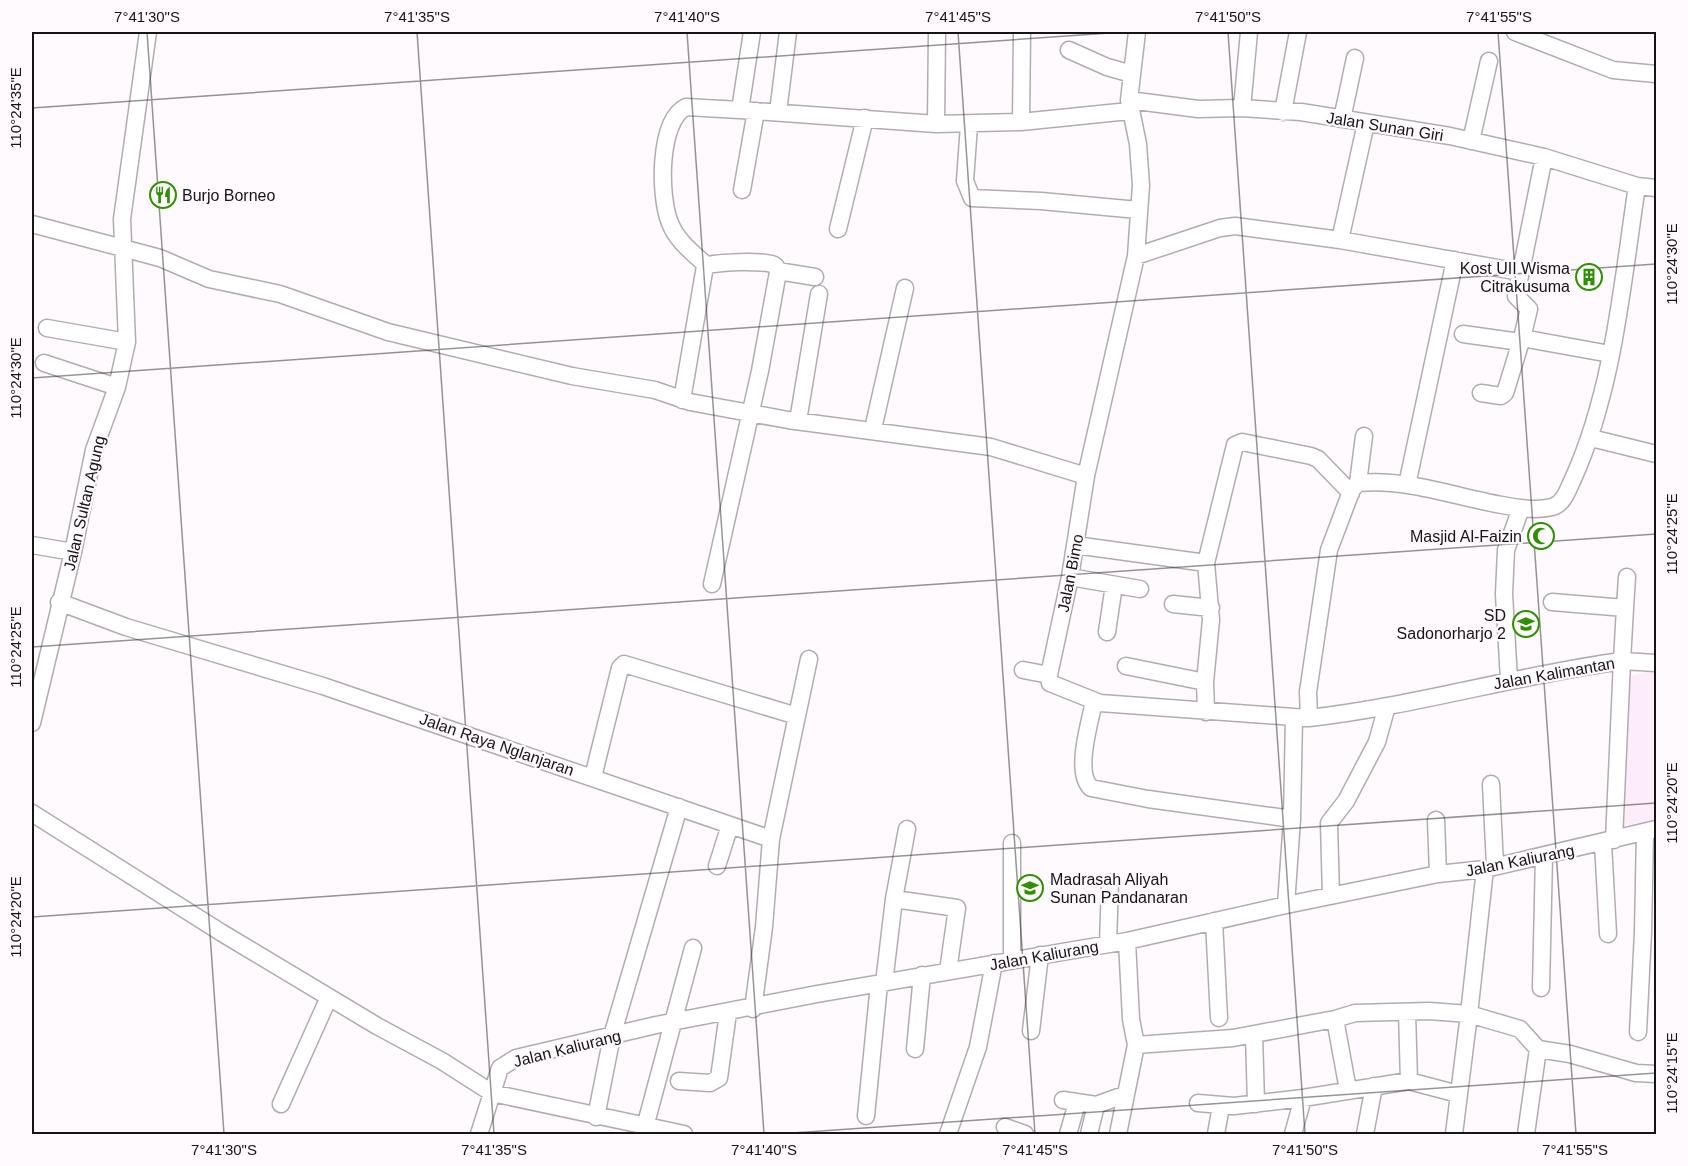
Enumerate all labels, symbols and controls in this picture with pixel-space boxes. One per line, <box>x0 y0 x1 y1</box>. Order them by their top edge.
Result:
text: 7°41'30"S <box>114 8 180 25</box>
text: 7°41'35"S <box>384 8 450 25</box>
text: 7°41'40"S <box>654 8 720 25</box>
text: 7°41'45"S <box>925 8 991 25</box>
text: 7°41'50"S <box>1195 8 1261 25</box>
text: 7°41'55"S <box>1466 8 1532 25</box>
text: 110°24'35"E <box>7 67 24 149</box>
street label: Jalan Sunan Giri <box>1325 109 1445 144</box>
restaurant icon: Burjo Borneo <box>148 180 178 210</box>
place label: Burjo Borneo <box>182 187 275 204</box>
text: 110°24'30"E <box>1663 223 1680 305</box>
place label: Kost UII Wisma Citrakusuma <box>1460 260 1570 295</box>
building icon: Kost UII Wisma Citrakusuma <box>1574 262 1604 292</box>
text: 110°24'30"E <box>7 337 24 419</box>
street label: Jalan Sultan Agung <box>61 434 108 572</box>
text: 110°24'25"E <box>1663 493 1680 575</box>
mosque icon: Masjid Al-Faizin <box>1526 521 1556 551</box>
place label: Masjid Al-Faizin <box>1410 528 1522 545</box>
street label: Jalan Bimo <box>1055 533 1086 614</box>
text: 110°24'25"E <box>7 606 24 688</box>
place label: SD Sadonorharjo 2 <box>1397 607 1506 642</box>
school or university icon: SD Sadonorharjo 2 <box>1511 609 1541 639</box>
street label: Jalan Kalimantan <box>1492 654 1616 693</box>
street label: Jalan Raya Nglanjaran <box>418 710 576 779</box>
text: 110°24'20"E <box>1663 762 1680 844</box>
street label: Jalan Kaliurang <box>1464 842 1576 879</box>
place label: Madrasah Aliyah Sunan Pandanaran <box>1050 871 1188 906</box>
school or university icon: Madrasah Aliyah Sunan Pandanaran <box>1015 873 1045 903</box>
text: 110°24'20"E <box>7 876 24 958</box>
street label: Jalan Kaliurang <box>988 938 1100 973</box>
street label: Jalan Kaliurang <box>512 1027 623 1070</box>
text: 110°24'15"E <box>1663 1032 1680 1114</box>
text: 7°41'30"S <box>191 1141 257 1158</box>
text: 7°41'35"S <box>461 1141 527 1158</box>
text: 7°41'40"S <box>731 1141 797 1158</box>
text: 7°41'45"S <box>1002 1141 1068 1158</box>
text: 7°41'50"S <box>1272 1141 1338 1158</box>
text: 7°41'55"S <box>1542 1141 1608 1158</box>

